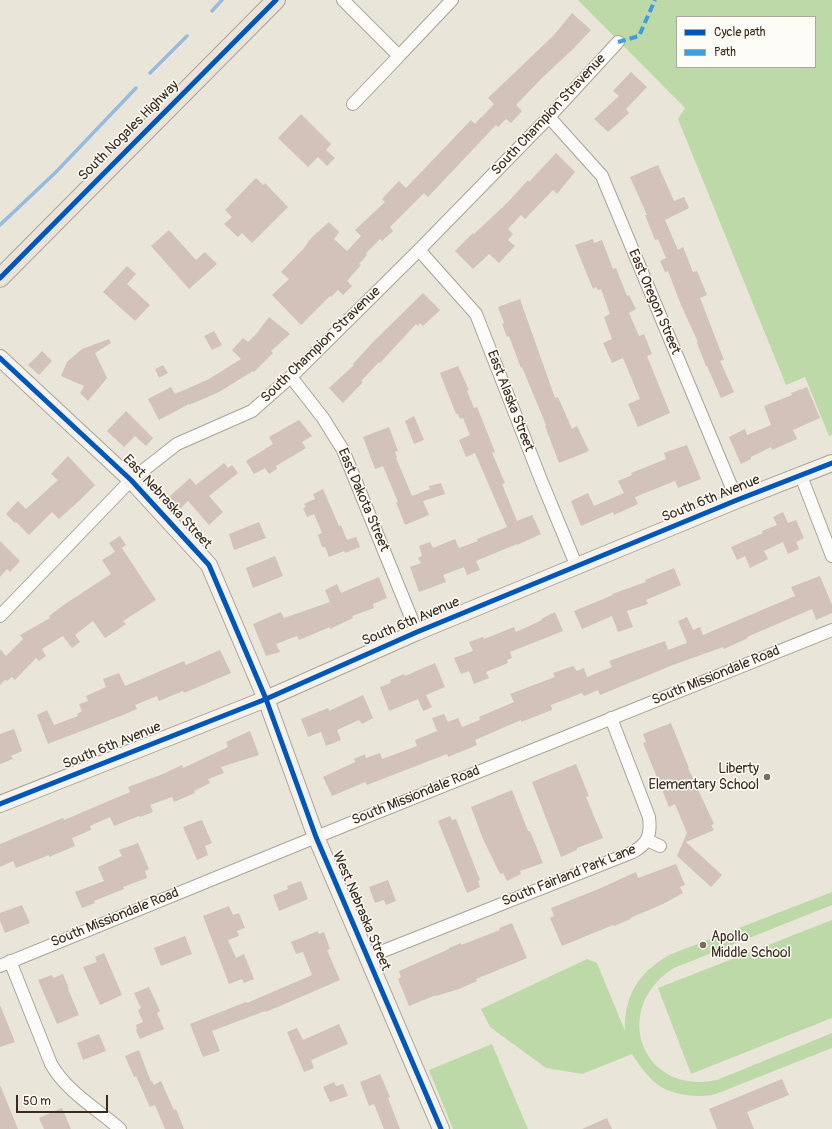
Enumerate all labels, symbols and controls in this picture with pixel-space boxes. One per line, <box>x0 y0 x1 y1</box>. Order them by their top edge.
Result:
legend <box>676 16 816 68</box>
text: Cycle path <box>714 25 765 40</box>
text: Path <box>714 45 736 60</box>
street label: South Champion Stravenue <box>488 51 610 179</box>
street label: South Nogales Highway <box>75 77 183 185</box>
street label: East Oregon Street <box>624 247 684 357</box>
street label: South Champion Stravenue <box>258 284 384 406</box>
street label: East Alaska Street <box>483 348 537 454</box>
street label: East Dakota Street <box>334 446 392 554</box>
street label: East Nebraska Street <box>119 451 215 553</box>
street label: South 6th Avenue <box>659 472 763 526</box>
street label: South 6th Avenue <box>360 594 462 650</box>
street label: South Missiondale Road <box>650 643 782 709</box>
street label: South 6th Avenue <box>60 719 164 773</box>
place label: Liberty Elementary School <box>648 761 759 794</box>
street label: South Missiondale Road <box>350 763 482 829</box>
marker: Liberty Elementary School <box>762 772 772 782</box>
street label: South Fairland Park Lane <box>499 841 639 911</box>
street label: West Nebraska Street <box>328 849 394 973</box>
street label: South Missiondale Road <box>49 885 181 951</box>
place label: Apollo Middle School <box>711 929 791 962</box>
marker: Apollo Middle School <box>698 940 708 950</box>
scale bar <box>18 1087 110 1113</box>
text: 50 m <box>23 1094 51 1109</box>

